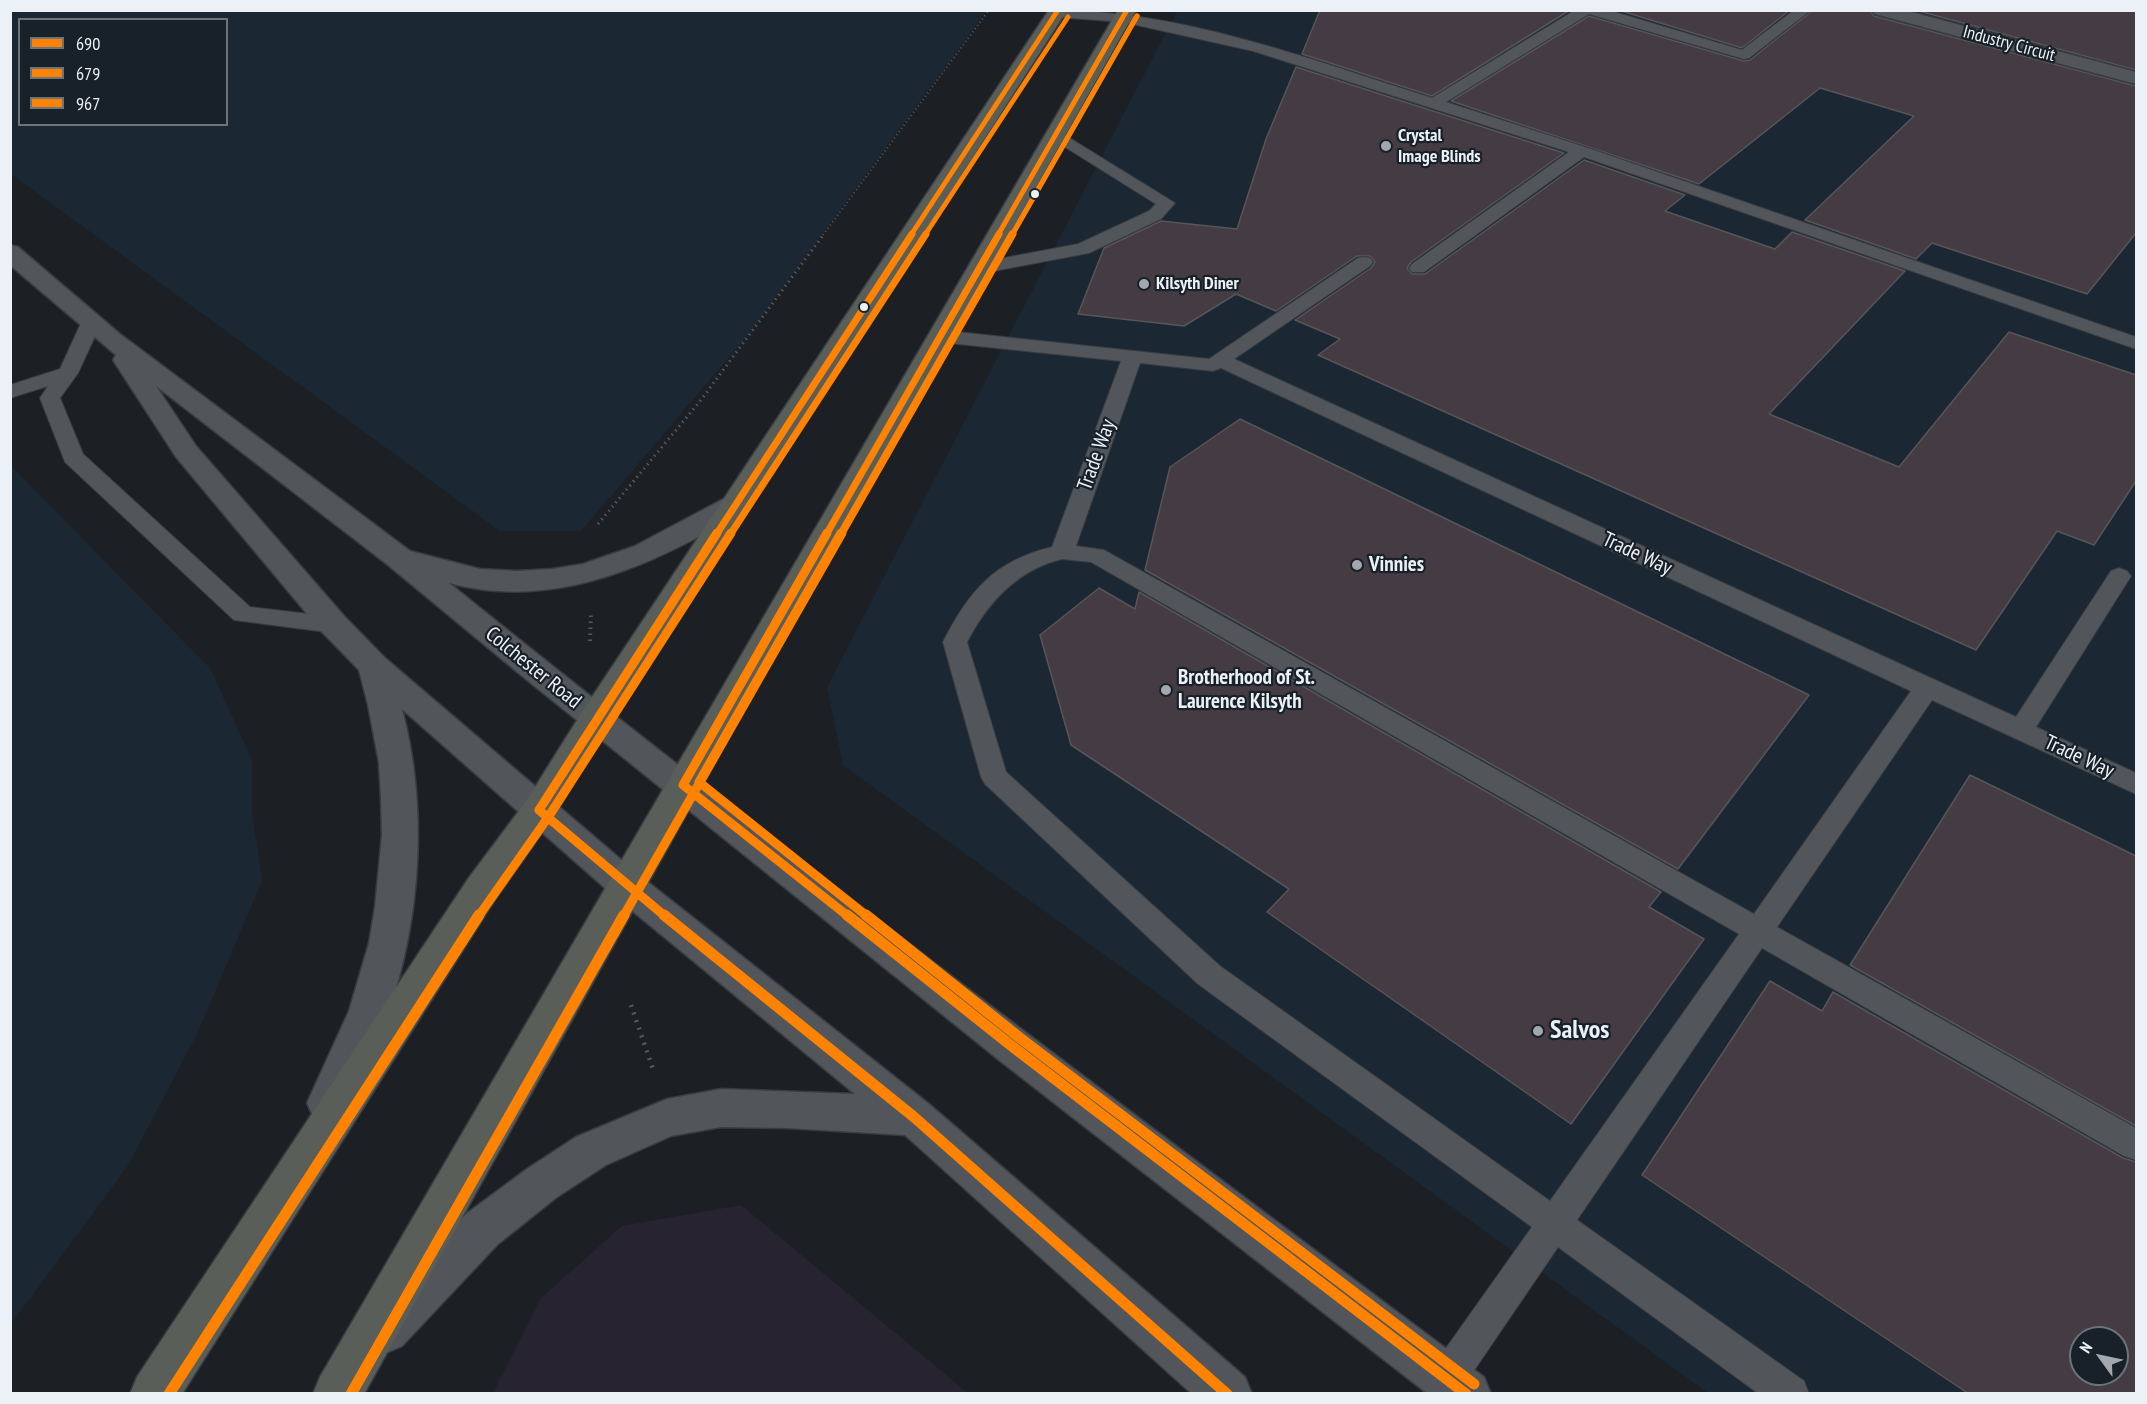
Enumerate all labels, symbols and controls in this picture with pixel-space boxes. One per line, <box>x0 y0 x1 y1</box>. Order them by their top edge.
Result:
legend <box>18 18 228 126</box>
street label: Industry Circuit <box>1961 21 2057 67</box>
text: 690 <box>76 32 100 55</box>
text: 679 <box>76 62 100 85</box>
text: 967 <box>76 92 100 115</box>
place label: Crystal Image Blinds <box>1398 125 1481 168</box>
marker: Crystal Image Blinds <box>1379 139 1393 153</box>
unlabelled marker <box>1029 188 1041 200</box>
place label: Kilsyth Diner <box>1156 273 1239 295</box>
marker: Kilsyth Diner <box>1137 277 1151 291</box>
unlabelled marker <box>858 301 870 313</box>
street label: Trade Way <box>1073 416 1121 494</box>
street label: Trade Way <box>1598 527 1676 581</box>
place label: Vinnies <box>1369 552 1424 578</box>
marker: Vinnies <box>1350 558 1364 572</box>
street label: Colchester Road <box>480 622 586 714</box>
place label: Brotherhood of St. Laurence Kilsyth <box>1178 665 1315 715</box>
marker: Brotherhood of St. Laurence Kilsyth <box>1159 683 1173 697</box>
street label: Trade Way <box>2040 730 2118 784</box>
place label: Salvos <box>1550 1015 1609 1047</box>
marker: Salvos <box>1531 1024 1545 1038</box>
north arrow <box>2069 1326 2129 1386</box>
text: N <box>2075 1338 2096 1356</box>

